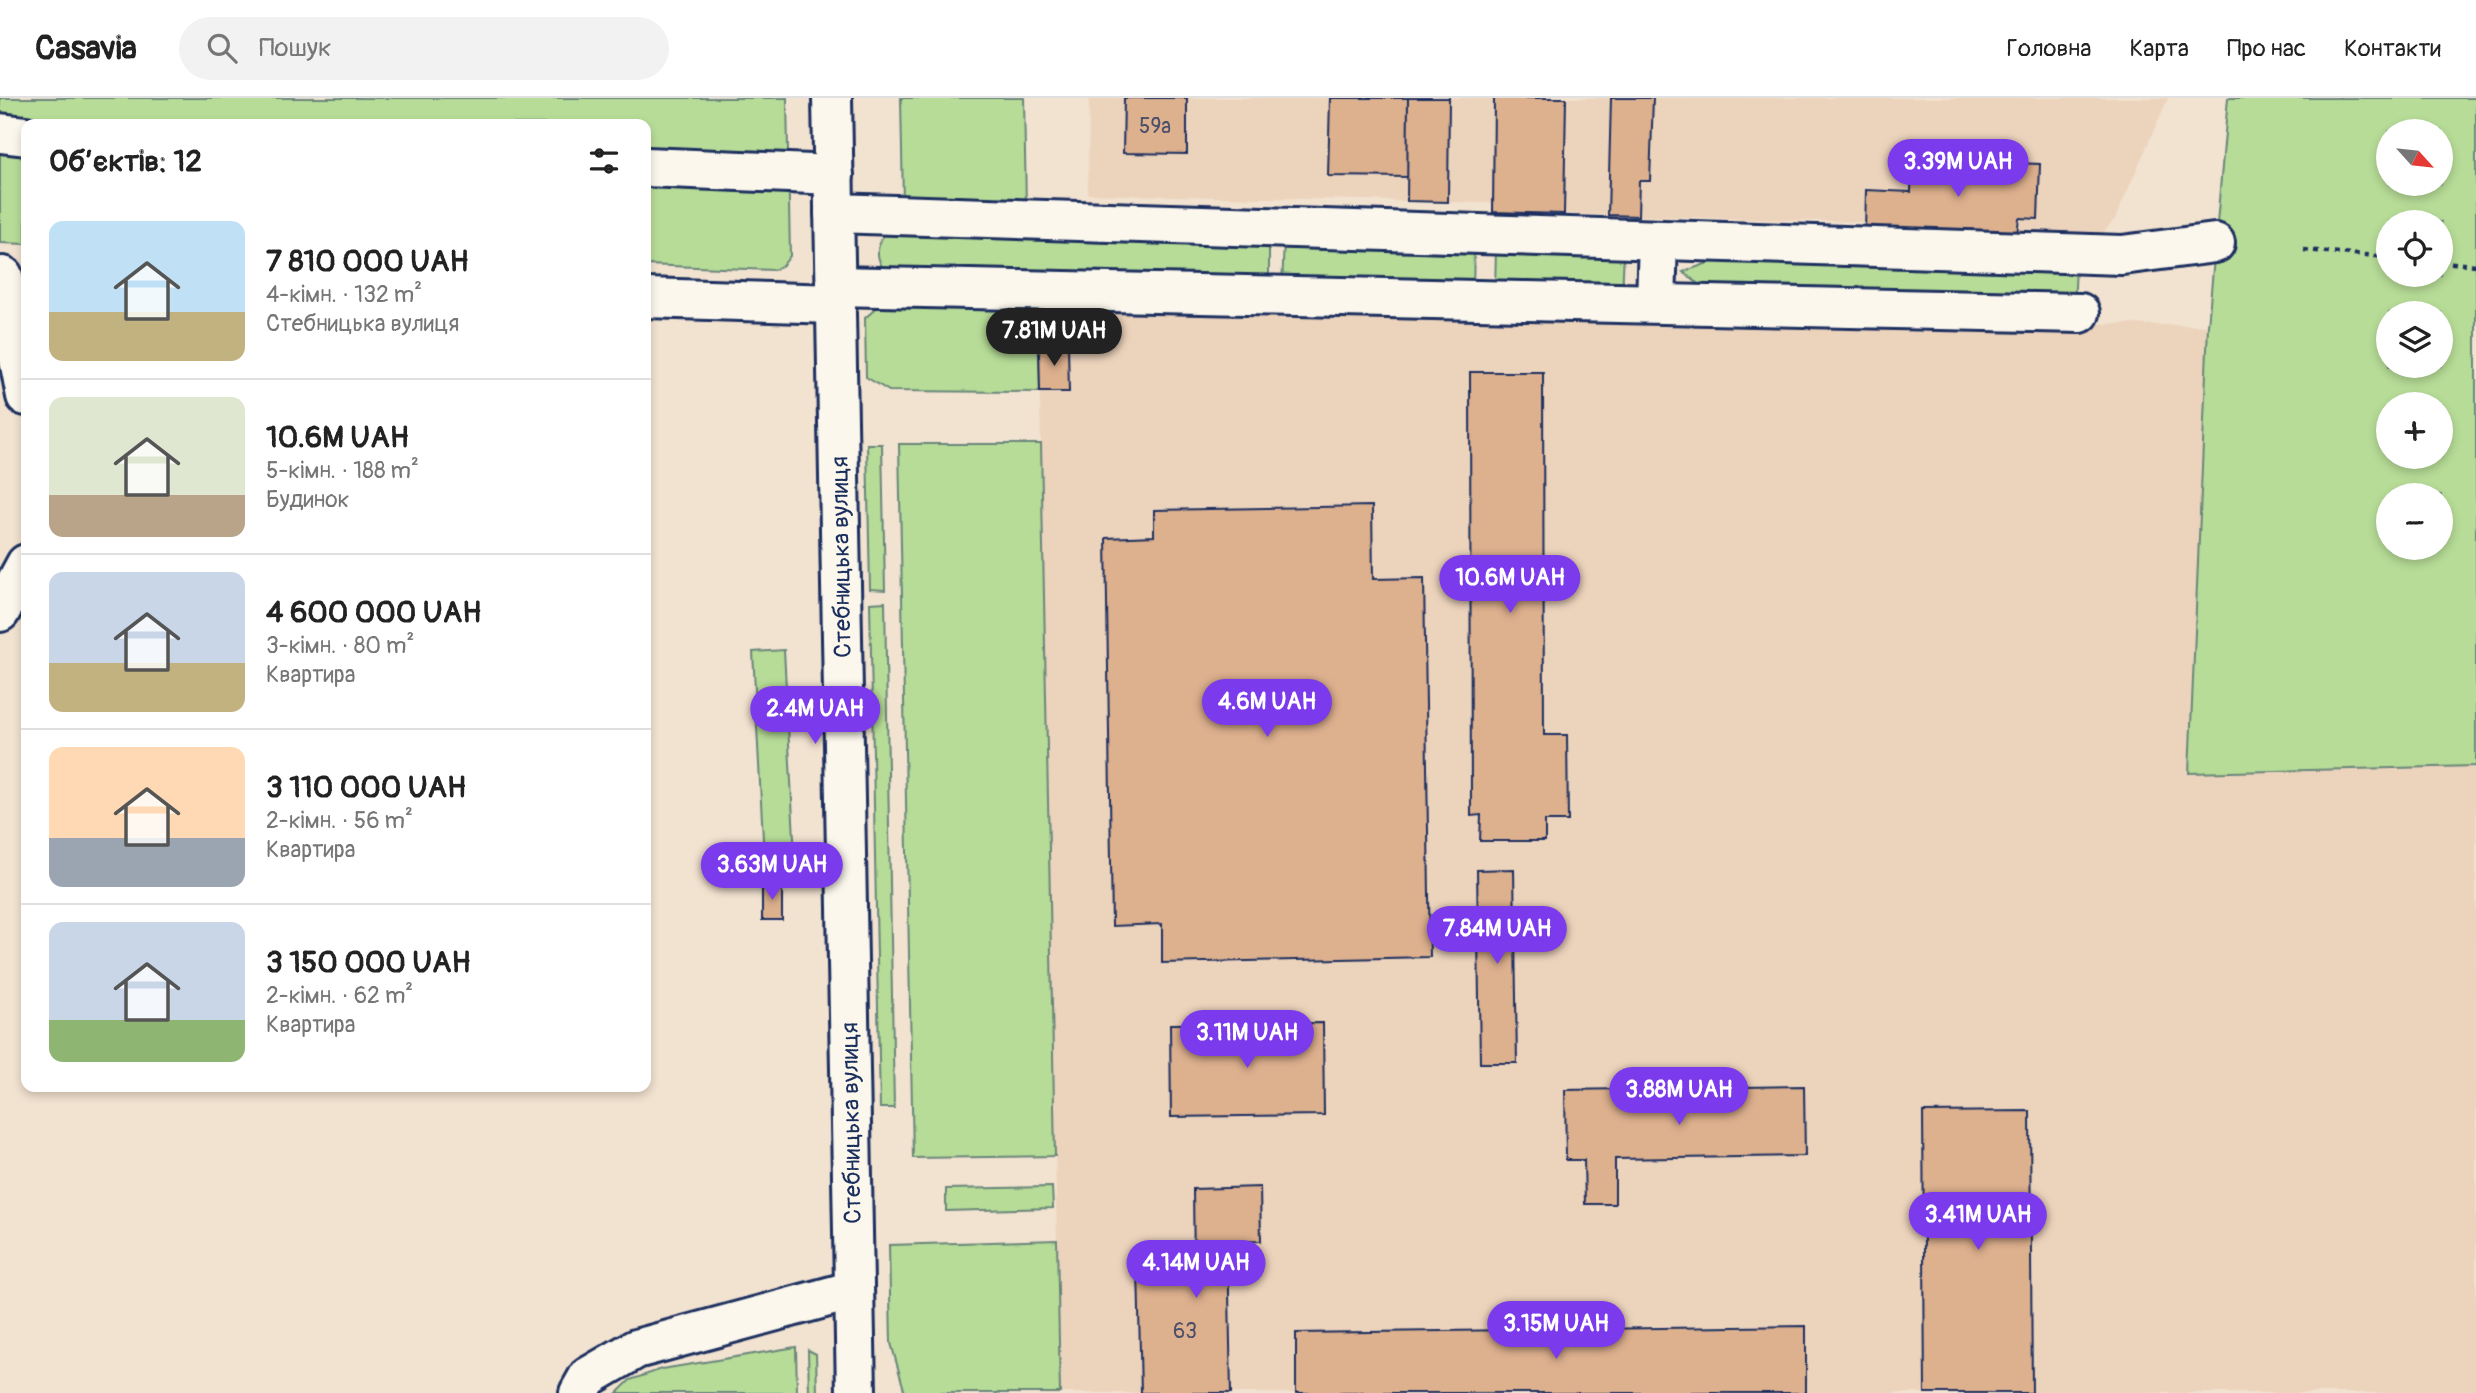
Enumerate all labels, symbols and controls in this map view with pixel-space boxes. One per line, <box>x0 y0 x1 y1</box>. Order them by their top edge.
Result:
search box <box>179 17 669 80</box>
text: Casavia <box>35 28 137 69</box>
icon: search <box>203 29 241 67</box>
text: Пошук <box>259 32 331 64</box>
text: Головна <box>2007 34 2091 63</box>
text: Карта <box>2129 34 2189 63</box>
text: Про нас <box>2227 34 2306 63</box>
text: Контакти <box>2344 34 2441 63</box>
house number: 59а <box>1139 113 1171 140</box>
north arrow <box>2376 119 2454 196</box>
map controls <box>2376 119 2453 560</box>
pin: 3.39M UAH <box>1878 140 2038 199</box>
icon: filters <box>585 142 623 180</box>
text: Об’єктів: 12 <box>49 143 202 180</box>
text: 3.39M UAH <box>1904 147 2012 176</box>
button: locate <box>2376 210 2453 287</box>
text: 7 810 000 UAH <box>266 243 469 280</box>
icon: home <box>105 249 189 333</box>
text: 4-кімн. · 132 m² <box>266 280 422 309</box>
button: layers <box>2376 301 2453 378</box>
pin: 7.81M UAH <box>974 308 1134 368</box>
text: Стебницька вулиця <box>266 309 459 338</box>
text: 7.81M UAH <box>1002 316 1106 345</box>
button: + <box>2376 392 2453 469</box>
text: 10.6M UAH <box>266 419 409 456</box>
icon: home <box>105 425 189 509</box>
text: 5-кімн. · 188 m² <box>266 456 419 485</box>
street label: Стебницька вулиця <box>825 456 858 658</box>
button: − <box>2376 483 2453 560</box>
text: Будинок <box>266 485 349 514</box>
pin: 10.6M UAH <box>1430 556 1590 615</box>
text: 10.6M UAH <box>1455 563 1565 592</box>
text: 4 600 000 UAH <box>266 594 481 631</box>
icon: home <box>105 600 189 684</box>
text: 3-кімн. · 80 m² <box>266 631 414 660</box>
text: Квартира <box>266 660 355 689</box>
pin: 4.6M UAH <box>1195 680 1339 739</box>
pin: 2.4M UAH <box>743 686 887 746</box>
text: 4.6M UAH <box>1218 687 1316 716</box>
text: 2.4M UAH <box>766 694 864 723</box>
text: 3 110 000 UAH <box>266 769 466 806</box>
icon: home <box>105 775 189 859</box>
text: 2-кімн. · 56 m² <box>266 806 413 835</box>
text: Квартира <box>266 835 355 864</box>
pin: 3.63M UAH <box>692 842 852 902</box>
text: 3.63M UAH <box>717 850 827 879</box>
pin: 7.84M UAH <box>1417 906 1577 966</box>
text: 7.84M UAH <box>1443 914 1551 943</box>
text: 3 150 000 UAH <box>266 944 471 981</box>
icon: home <box>105 950 189 1034</box>
text: 2-кімн. · 62 m² <box>266 981 413 1010</box>
text: Квартира <box>266 1010 355 1039</box>
pin: 3.11M UAH <box>1167 1010 1327 1070</box>
text: 3.11M UAH <box>1196 1018 1298 1047</box>
street label: Стебницька вулиця <box>835 1022 868 1224</box>
pin: 3.88M UAH <box>1599 1068 1759 1127</box>
text: 3.88M UAH <box>1625 1075 1733 1104</box>
pin: 3.41M UAH <box>1898 1192 2058 1252</box>
text: 3.41M UAH <box>1925 1200 2031 1229</box>
pin: 4.14M UAH <box>1116 1240 1276 1300</box>
text: 4.14M UAH <box>1143 1248 1249 1277</box>
pin: 3.15M UAH <box>1476 1302 1636 1361</box>
text: 3.15M UAH <box>1503 1309 1609 1338</box>
house number: 63 <box>1173 1318 1197 1345</box>

